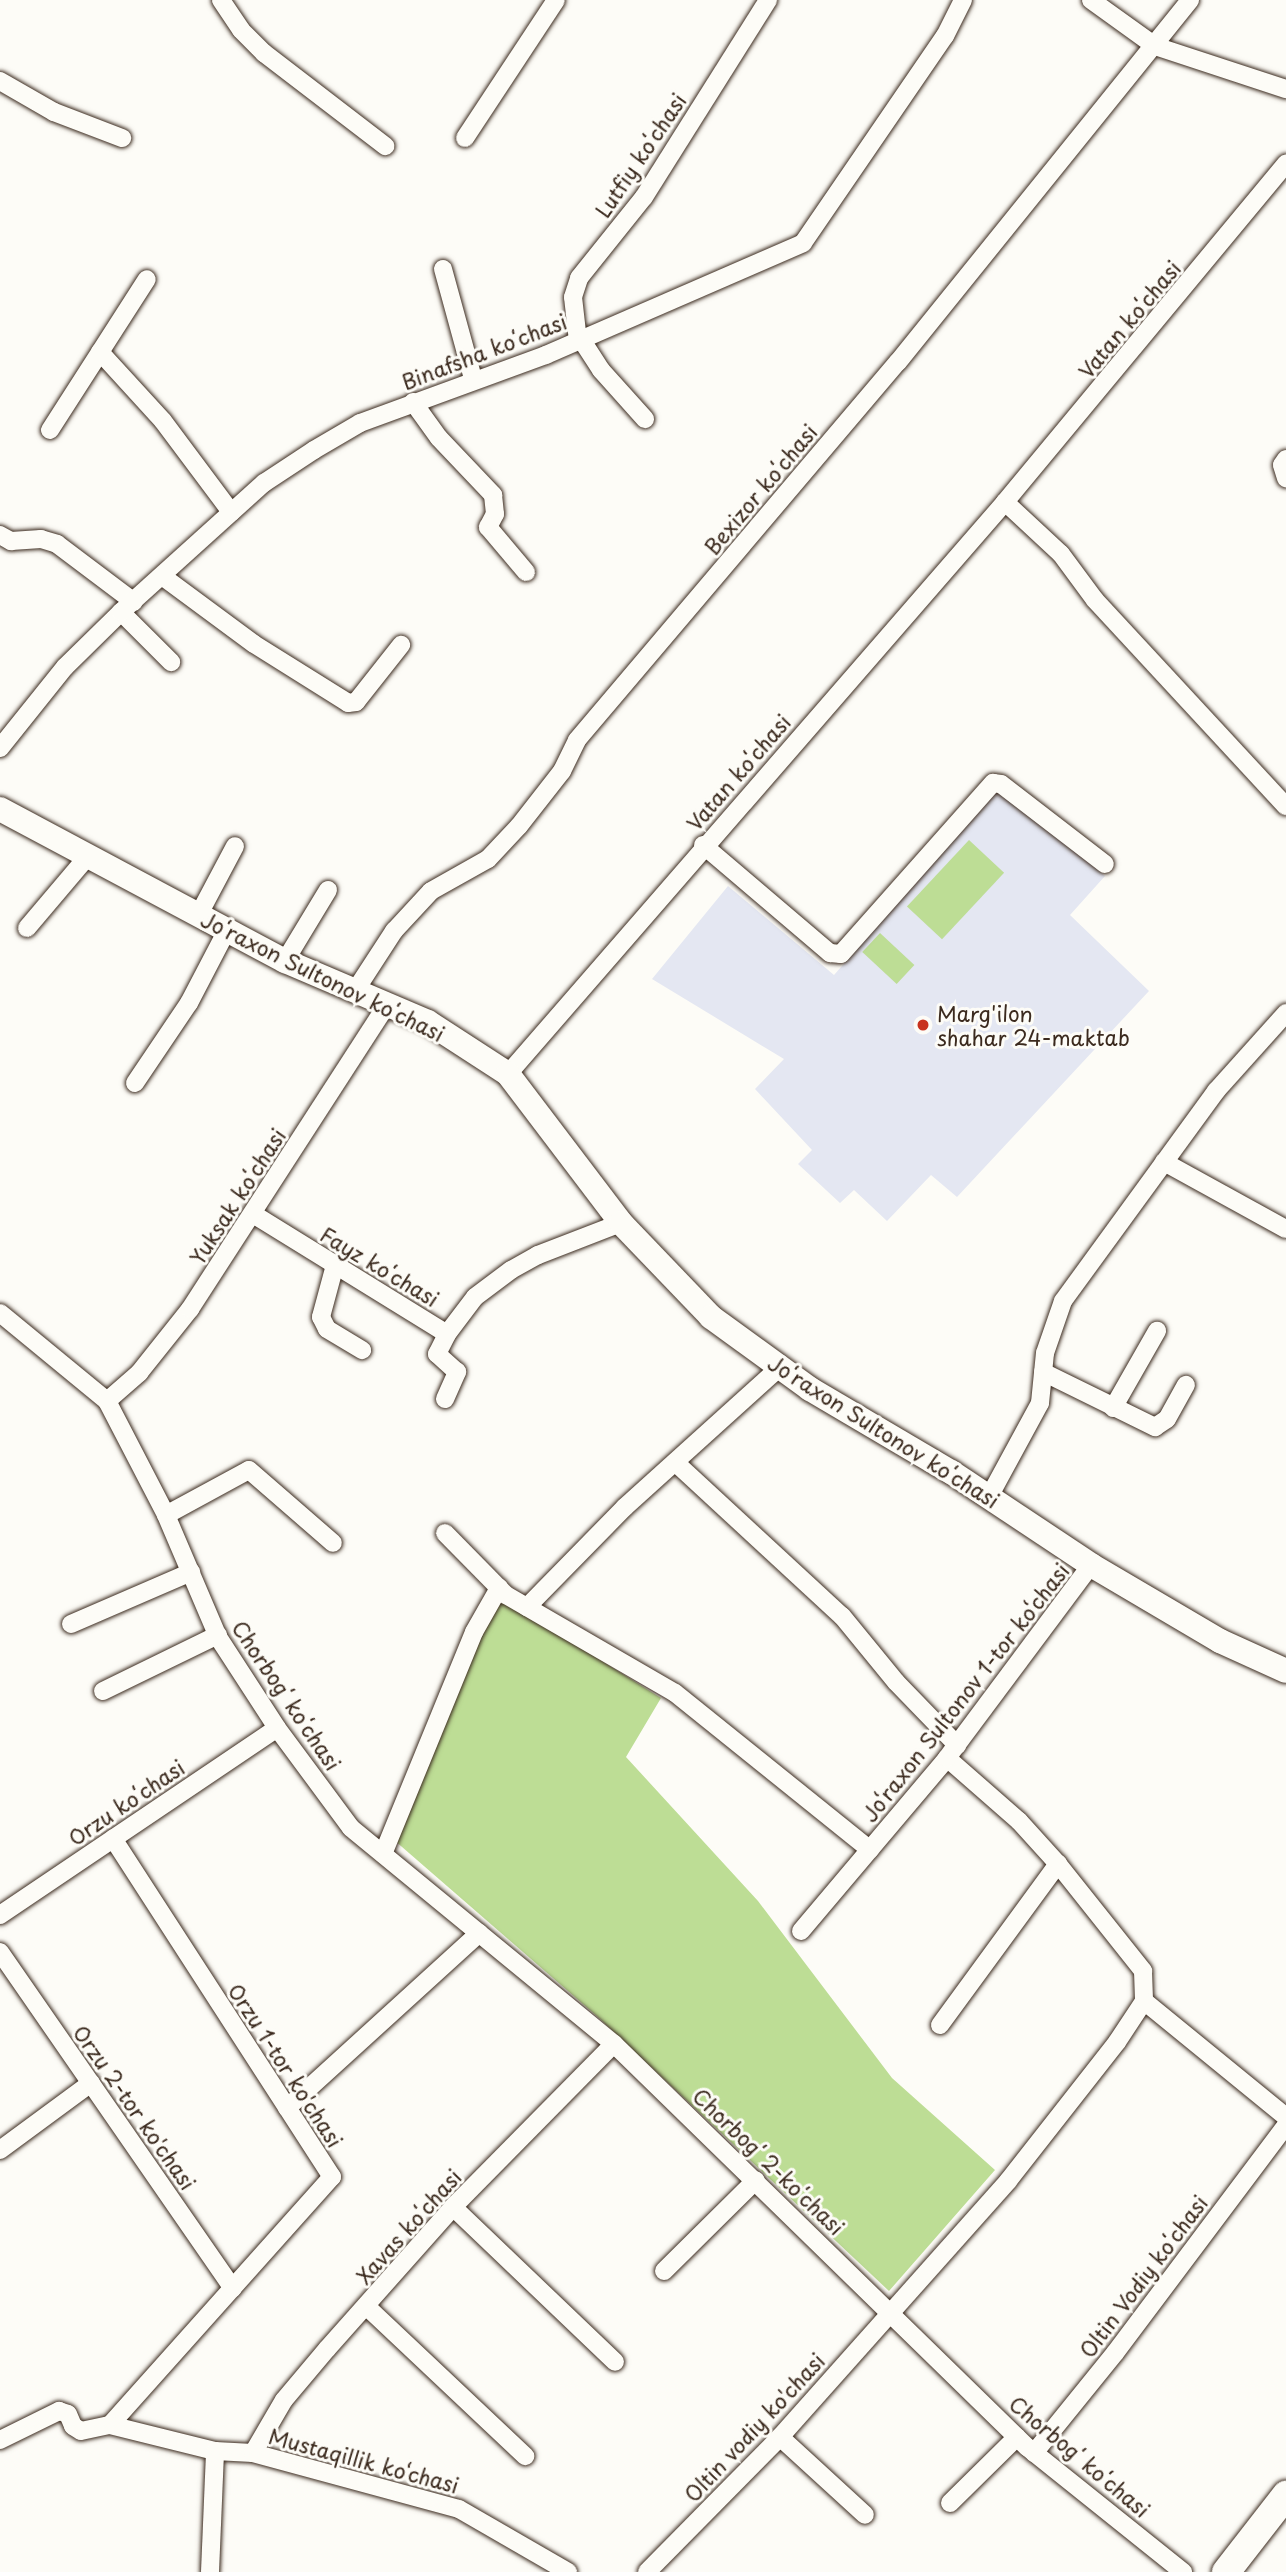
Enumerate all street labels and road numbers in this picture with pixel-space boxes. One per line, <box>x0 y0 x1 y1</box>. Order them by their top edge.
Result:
street label: Lutfiy koʻchasi <box>589 88 691 222</box>
street label: Vatan koʻchasi <box>1073 255 1185 383</box>
street label: Binafsha koʻchasi <box>398 308 570 394</box>
street label: Bexizor koʻchasi <box>698 419 822 559</box>
street label: Vatan koʻchasi <box>681 709 795 835</box>
street label: Joʻraxon Sultonov koʻchasi <box>198 906 448 1046</box>
street label: Yuksak koʻchasi <box>183 1123 291 1269</box>
street label: Fayz koʻchasi <box>316 1221 444 1311</box>
street label: Joʻraxon Sultonov koʻchasi <box>764 1350 1004 1512</box>
street label: Jo‘raxon Sultonov 1-tor ko‘chasi <box>856 1558 1074 1826</box>
street label: Chorbogʻ koʻchasi <box>228 1615 346 1775</box>
street label: Orzu koʻchasi <box>63 1754 189 1850</box>
street label: Orzu 1-tor ko'chasi <box>224 1978 348 2152</box>
street label: Orzu 2-tor ko'chasi <box>69 2020 201 2194</box>
street label: Chorbogʻ 2-koʻchasi <box>688 2082 850 2240</box>
street label: Xavas koʻchasi <box>350 2164 466 2288</box>
street label: Oltin Vodiy koʻchasi <box>1074 2190 1212 2362</box>
street label: Oltin vodiy ko'chasi <box>678 2347 830 2507</box>
street label: Chorbogʻ koʻchasi <box>1005 2390 1155 2522</box>
street label: Mustaqillik ko‘chasi <box>266 2422 462 2498</box>

